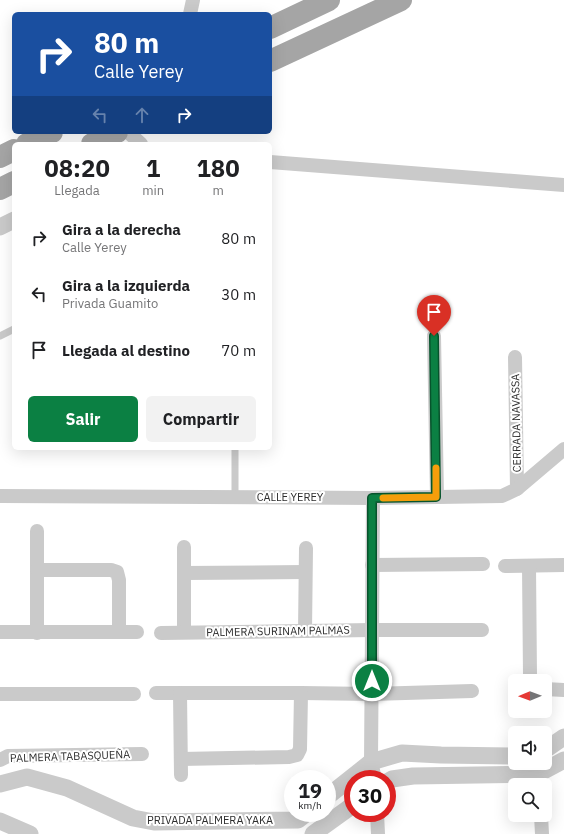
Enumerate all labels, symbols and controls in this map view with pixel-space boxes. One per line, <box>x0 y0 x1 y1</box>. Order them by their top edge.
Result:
text: 80 m <box>94 24 159 61</box>
icon: right <box>28 28 80 80</box>
text: Calle Yerey <box>94 60 184 83</box>
icon: left <box>89 104 111 126</box>
icon: ahead <box>131 104 153 126</box>
icon: right <box>173 104 195 126</box>
text: 08:20 <box>44 152 110 184</box>
text: 1 <box>146 152 160 184</box>
text: 180 <box>196 152 240 184</box>
text: Llegada <box>54 182 100 199</box>
text: min <box>142 182 164 199</box>
text: m <box>212 182 224 199</box>
text: Gira a la derecha <box>62 220 181 239</box>
icon: right <box>28 227 50 249</box>
text: 80 m <box>221 229 256 248</box>
text: Calle Yerey <box>62 239 127 256</box>
text: Gira a la izquierda <box>62 276 190 295</box>
icon: left <box>28 283 50 305</box>
text: 30 m <box>221 285 256 304</box>
text: Privada Guamito <box>62 295 158 312</box>
pin <box>417 295 451 336</box>
icon: arrive <box>423 301 445 323</box>
icon: arrive <box>28 339 50 361</box>
text: Llegada al destino <box>62 341 190 360</box>
text: 70 m <box>221 341 256 360</box>
street label: CERRADA NAVASSA <box>508 374 524 472</box>
button: Salir <box>28 396 138 442</box>
button: Compartir <box>146 396 256 442</box>
street label: CALLE YEREY <box>257 490 324 504</box>
street label: PALMERA SURINAM PALMAS <box>206 623 350 639</box>
position arrow <box>351 660 393 702</box>
north arrow <box>508 674 552 718</box>
map controls <box>508 674 552 822</box>
button: sound <box>508 726 552 770</box>
street label: PALMERA TABASQUEÑA <box>10 747 130 765</box>
speed limit sign: 30 <box>344 770 396 822</box>
text: 19 <box>298 777 322 804</box>
button: search <box>508 778 552 822</box>
text: km/h <box>298 799 322 812</box>
street label: PRIVADA PALMERA YAKA <box>147 813 273 827</box>

